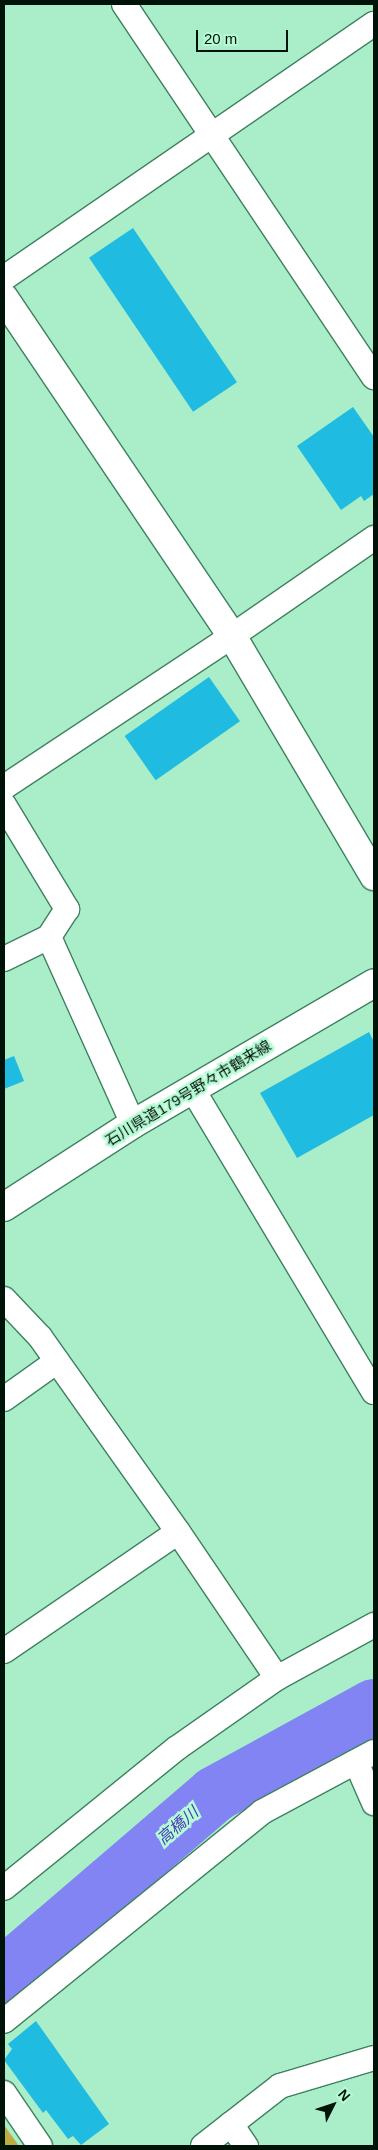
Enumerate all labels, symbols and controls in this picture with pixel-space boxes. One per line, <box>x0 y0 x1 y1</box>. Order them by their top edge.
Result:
scale bar <box>198 20 290 52</box>
text: 20 m <box>204 30 237 47</box>
street label: 石川県道179号野々市鶴来線 <box>102 1036 274 1150</box>
water label: 高橋川 <box>154 1803 202 1849</box>
north arrow <box>308 2080 358 2130</box>
text: N <box>335 2086 354 2104</box>

